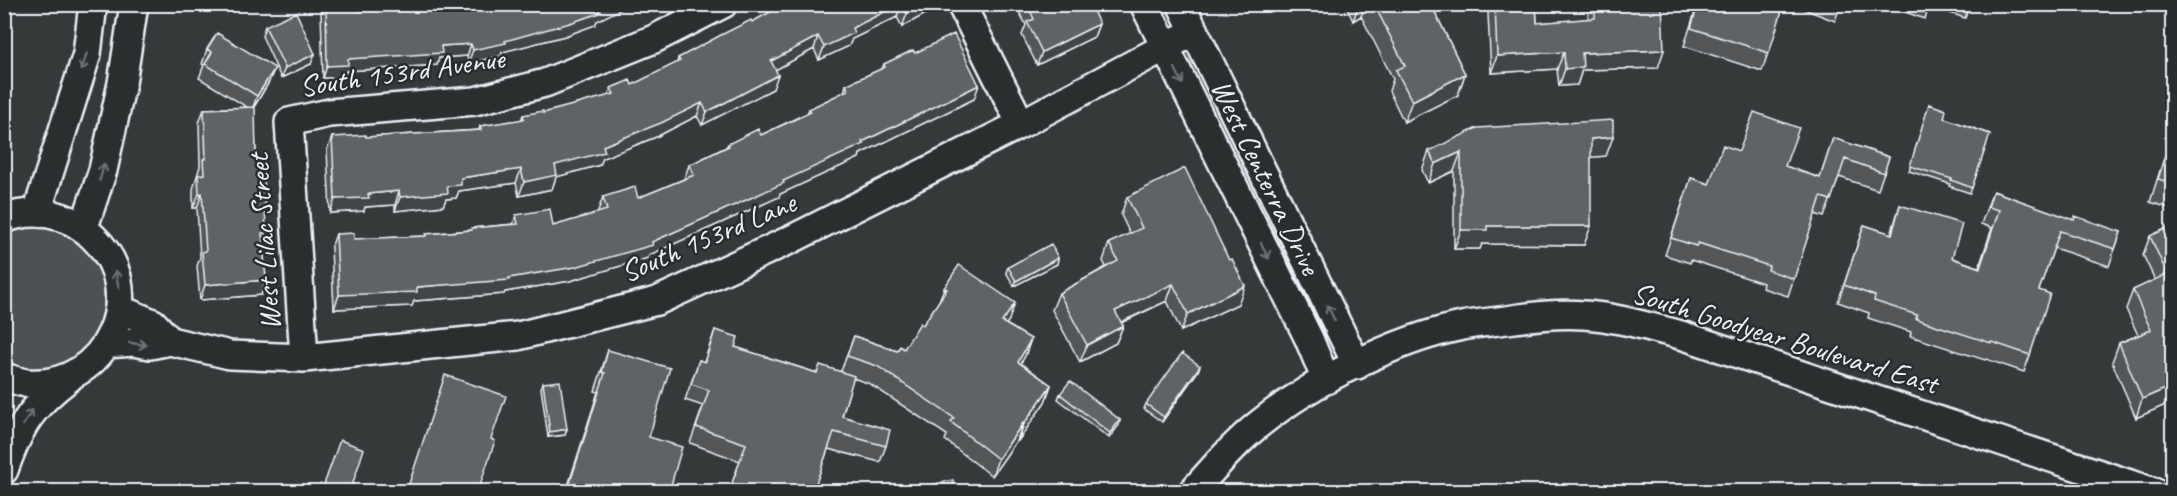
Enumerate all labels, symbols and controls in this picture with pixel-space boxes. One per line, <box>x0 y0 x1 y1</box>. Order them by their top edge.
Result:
street label: South 153rd Avenue <box>297 39 509 105</box>
one-way arrow <box>78 52 89 71</box>
one-way arrow <box>1174 66 1186 84</box>
street label: West Centerra Drive <box>1202 73 1331 283</box>
street label: West Lilac Street <box>239 149 289 332</box>
one-way arrow <box>97 163 108 182</box>
street label: South 153rd Lane <box>615 182 803 291</box>
one-way arrow <box>1260 241 1272 259</box>
one-way arrow <box>111 269 122 289</box>
street label: South Goodyear Boulevard East <box>1627 273 1945 404</box>
one-way arrow <box>1325 304 1336 322</box>
one-way arrow <box>128 338 148 349</box>
one-way arrow <box>23 409 35 426</box>

